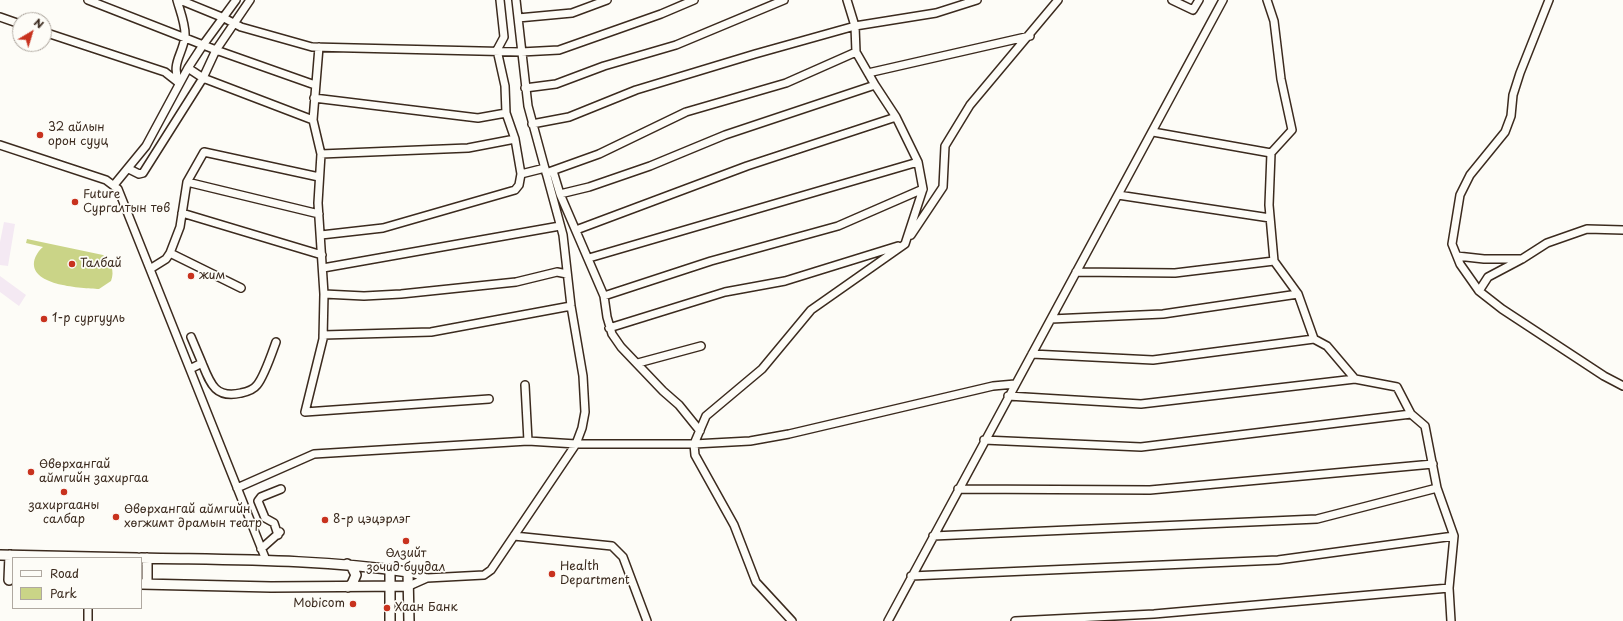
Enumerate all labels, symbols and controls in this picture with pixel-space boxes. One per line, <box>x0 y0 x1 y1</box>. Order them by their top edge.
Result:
north arrow <box>12 12 52 52</box>
text: N <box>30 14 48 32</box>
place label: 32 айлын орон сууц <box>48 121 108 149</box>
marker: 32 айлын орон сууц <box>35 130 45 140</box>
place label: Future Сургалтын төв <box>83 188 170 216</box>
marker: Future Сургалтын төв <box>70 197 80 207</box>
place label: Талбай <box>80 257 122 271</box>
marker: Талбай <box>67 259 77 269</box>
place label: жим <box>199 269 225 283</box>
marker: жим <box>186 271 196 281</box>
place label: 1-р сургууль <box>52 312 125 326</box>
marker: 1-р сургууль <box>39 314 49 324</box>
place label: Өвөрхангай аймгийн захиргаа <box>39 458 149 486</box>
marker: Өвөрхангай аймгийн захиргаа <box>26 467 36 477</box>
marker: захиргааны салбар <box>59 487 69 497</box>
place label: захиргааны салбар <box>29 499 99 527</box>
place label: Өвөрхангай аймгийн хөгжимт драмын театр <box>124 503 262 531</box>
marker: Өвөрхангай аймгийн хөгжимт драмын театр <box>111 512 121 522</box>
place label: 8-р цэцэрлэг <box>333 513 410 527</box>
marker: 8-р цэцэрлэг <box>320 515 330 525</box>
marker: Өлзийт зочид буудал <box>401 536 411 546</box>
place label: Өлзийт зочид буудал <box>367 547 445 575</box>
legend <box>12 557 142 609</box>
place label: Health Department <box>560 560 630 588</box>
text: Road <box>50 564 79 582</box>
marker: Health Department <box>547 569 557 579</box>
text: Park <box>50 584 77 602</box>
place label: Mobicom <box>293 597 345 611</box>
marker: Mobicom <box>348 599 358 609</box>
place label: Хаан Банк <box>395 601 458 615</box>
marker: Хаан Банк <box>382 603 392 613</box>

